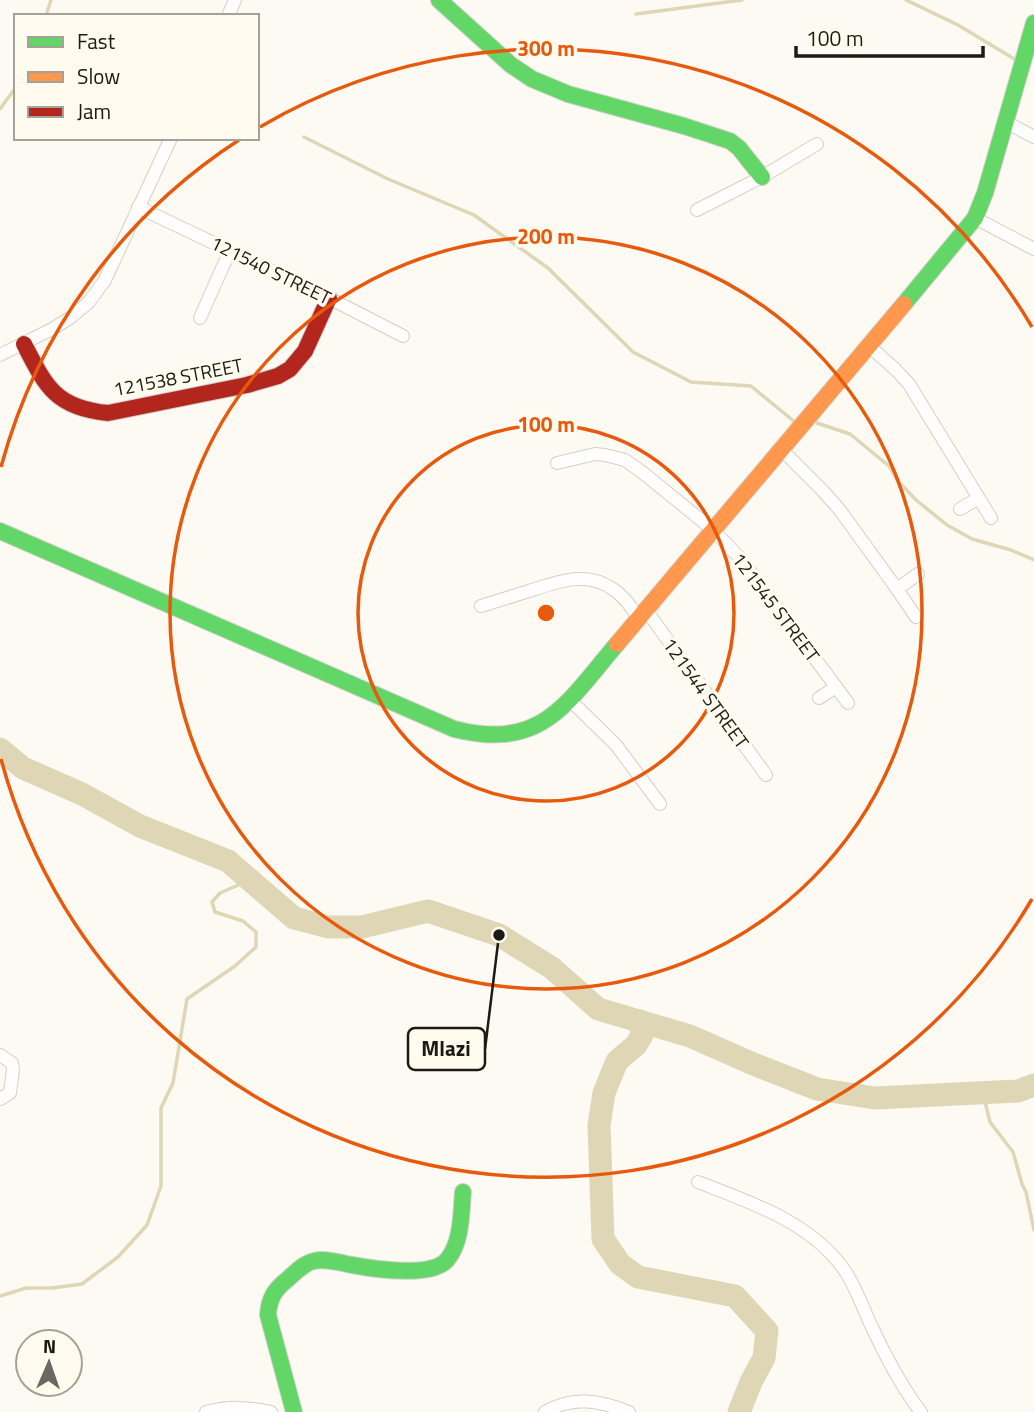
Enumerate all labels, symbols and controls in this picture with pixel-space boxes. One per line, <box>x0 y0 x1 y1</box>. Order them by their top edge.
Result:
legend <box>14 14 259 140</box>
scale bar <box>796 14 983 58</box>
text: 100 m <box>806 22 863 54</box>
text: Fast <box>77 25 116 57</box>
text: 300 m <box>517 32 575 64</box>
text: Slow <box>77 60 120 92</box>
text: Jam <box>77 95 111 127</box>
text: 200 m <box>517 220 575 252</box>
street label: 121540 STREET <box>206 228 336 311</box>
street label: 121538 STREET <box>111 350 245 403</box>
text: 100 m <box>517 408 575 440</box>
street label: 121545 STREET <box>725 546 827 668</box>
centre of rings <box>534 601 558 625</box>
street label: 121544 STREET <box>656 631 757 754</box>
callout: Mlazi <box>408 1028 485 1070</box>
text: Mlazi <box>421 1032 471 1064</box>
north arrow <box>14 1328 84 1398</box>
text: N <box>43 1331 57 1360</box>

